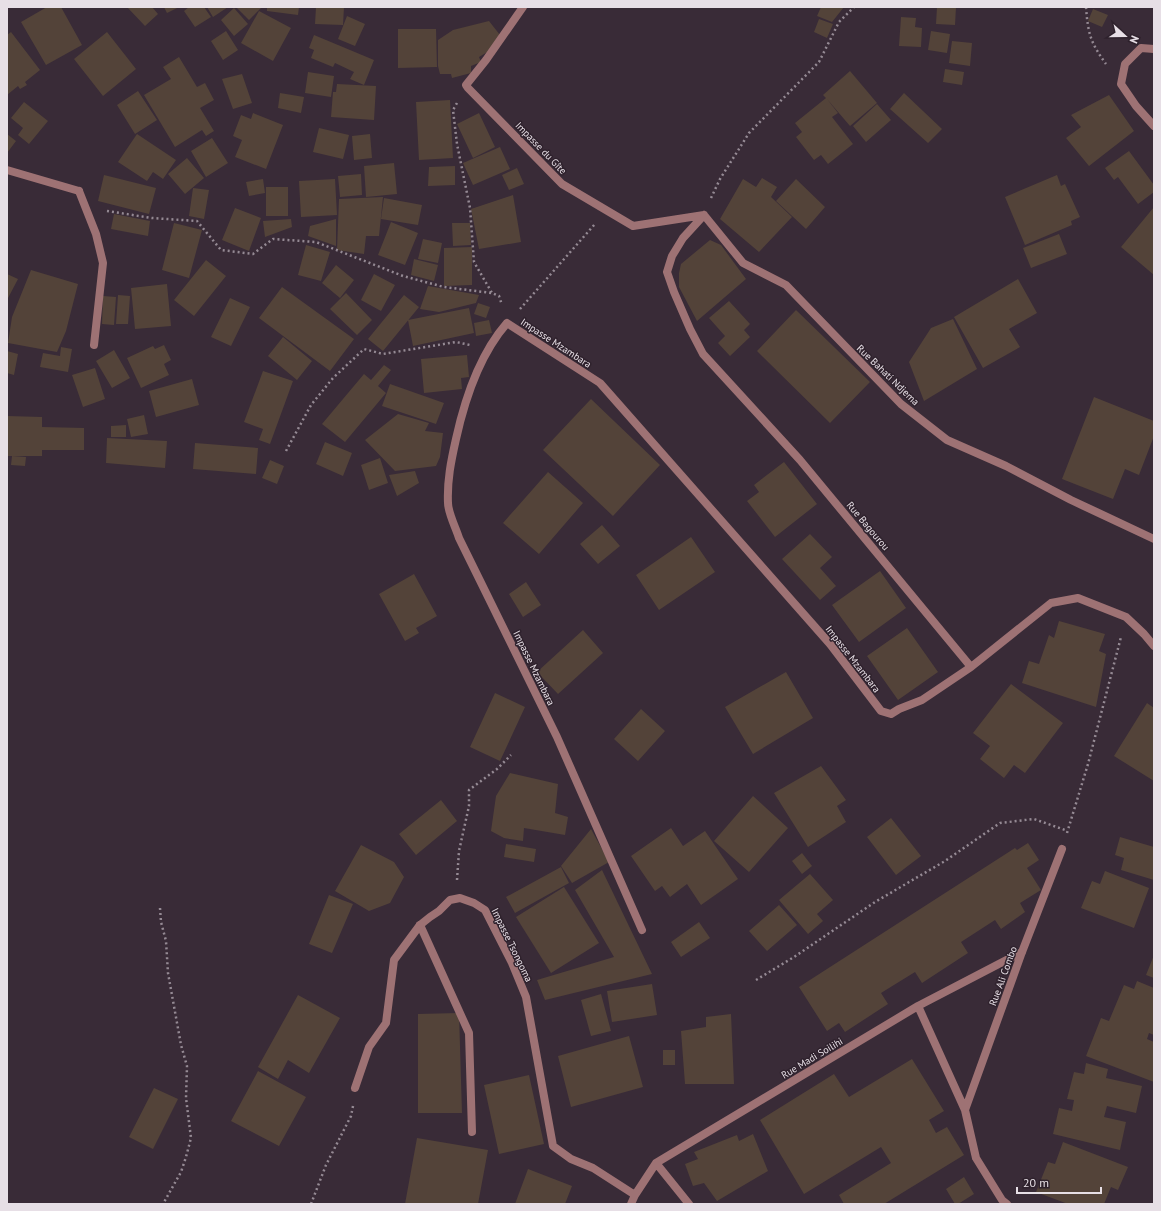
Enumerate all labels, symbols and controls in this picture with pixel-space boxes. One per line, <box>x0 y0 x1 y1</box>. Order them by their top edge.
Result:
north arrow <box>1105 16 1145 56</box>
text: N <box>1127 34 1142 45</box>
street label: Impasse du Gîte <box>513 119 569 177</box>
street label: Impasse Mzambara <box>518 315 594 371</box>
street label: Rue Bahati Ndjema <box>854 342 922 408</box>
street label: Rue Bagourou <box>844 499 892 553</box>
street label: Impasse Mzambara <box>823 623 883 695</box>
street label: Impasse Mzambara <box>510 628 558 708</box>
street label: Impasse Tsongoma <box>488 906 536 984</box>
street label: Rue Ali Combo <box>986 944 1020 1008</box>
street label: Rue Madi Soilihi <box>779 1034 845 1082</box>
scale bar <box>1017 1169 1101 1195</box>
text: 20 m <box>1023 1175 1049 1190</box>

